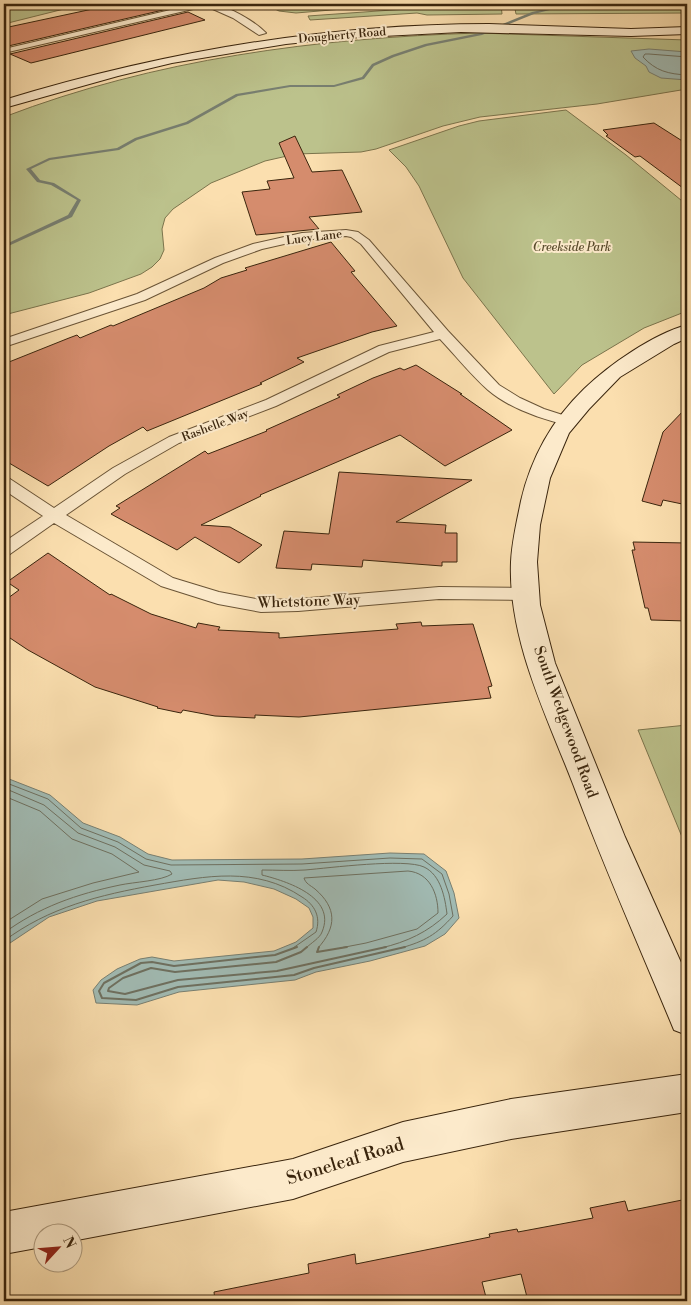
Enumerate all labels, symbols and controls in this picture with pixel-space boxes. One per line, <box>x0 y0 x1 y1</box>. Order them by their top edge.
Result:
street label: Dougherty Road <box>297 24 387 47</box>
street label: Lucy Lane <box>285 227 343 248</box>
park label: Creekside Park <box>533 240 611 255</box>
street label: Rashelle Way <box>179 406 251 445</box>
street label: Whetstone Way <box>256 590 361 613</box>
street label: South Wedgewood Road <box>529 644 602 801</box>
street label: Stoneleaf Road <box>283 1132 408 1190</box>
north arrow <box>32 1222 82 1272</box>
text: N <box>58 1234 79 1252</box>

